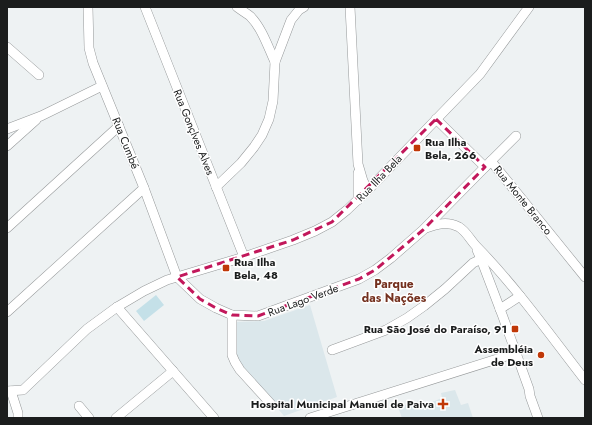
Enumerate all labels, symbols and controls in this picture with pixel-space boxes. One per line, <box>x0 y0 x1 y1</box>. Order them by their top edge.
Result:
street label: Rua Gonçlves Alves <box>169 87 219 178</box>
street label: Rua Cumbé <box>108 115 144 171</box>
place label: Rua Ilha Bela, 266 <box>425 134 476 163</box>
marker: Rua Ilha Bela, 266 <box>412 143 422 153</box>
street label: Rua Ilha Bela <box>352 151 406 205</box>
street label: Rua Monte Branco <box>490 162 556 238</box>
place label: Rua Ilha Bela, 48 <box>234 254 278 283</box>
marker: Rua Ilha Bela, 48 <box>221 263 231 273</box>
district label: Parque das Nações <box>362 275 427 307</box>
street label: Rua Lago Verde <box>265 280 341 320</box>
place label: Rua São José do Paraíso, 91 <box>364 321 507 337</box>
marker: Rua São José do Paraíso, 91 <box>510 324 520 334</box>
place label: Assembléia de Deus <box>474 341 533 370</box>
marker: Assembléia de Deus <box>536 350 546 360</box>
place label: Hospital Municipal Manuel de Paiva <box>251 396 434 412</box>
marker: Hospital Municipal Manuel de Paiva <box>437 398 449 410</box>

